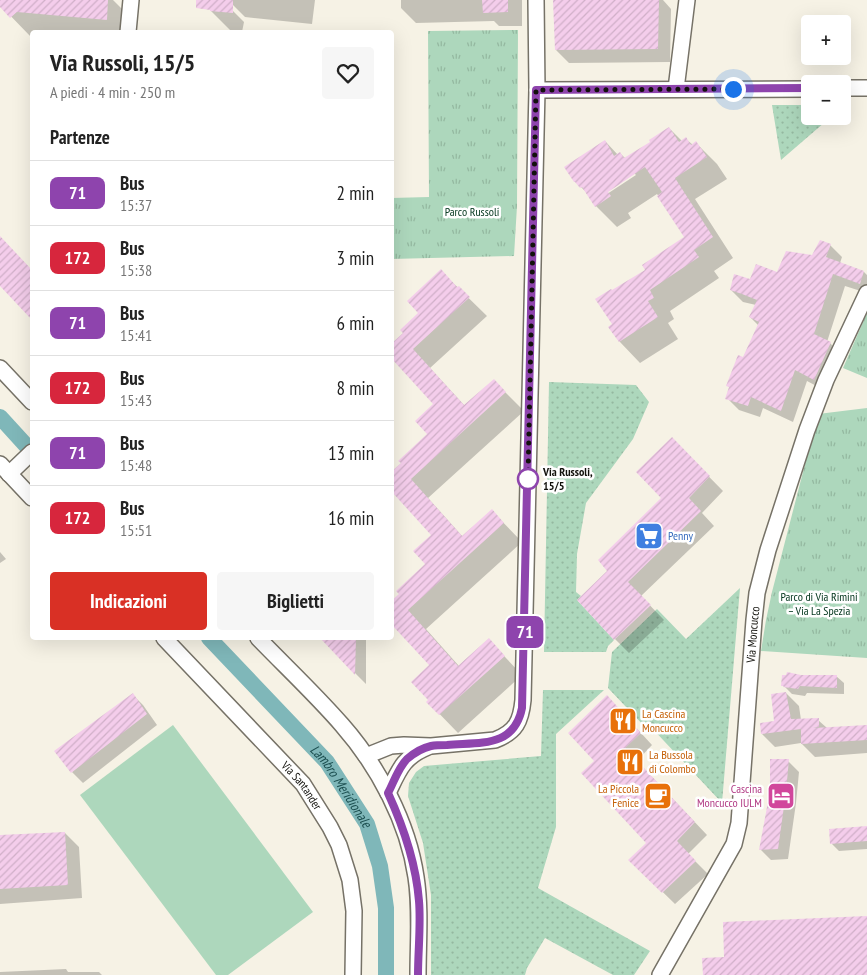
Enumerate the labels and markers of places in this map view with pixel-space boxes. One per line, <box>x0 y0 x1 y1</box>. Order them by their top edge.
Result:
place label: Via Russoli, 15/5 <box>542 464 593 493</box>
marker: Via Russoli, 15/5 <box>517 468 539 490</box>
supermarket icon: Penny <box>634 521 664 551</box>
place label: Penny <box>668 528 694 543</box>
restaurant icon: La Cascina Moncucco <box>608 706 638 736</box>
place label: La Cascina Moncucco <box>642 706 685 735</box>
restaurant icon: La Bussola di Colombo <box>615 747 645 777</box>
place label: La Bussola di Colombo <box>649 747 696 776</box>
place label: La Piccola Fenice <box>598 781 639 810</box>
cafe icon: La Piccola Fenice <box>643 781 673 811</box>
place label: Cascina Moncucco IULM <box>697 781 762 810</box>
hotel icon: Cascina Moncucco IULM <box>766 781 796 811</box>

